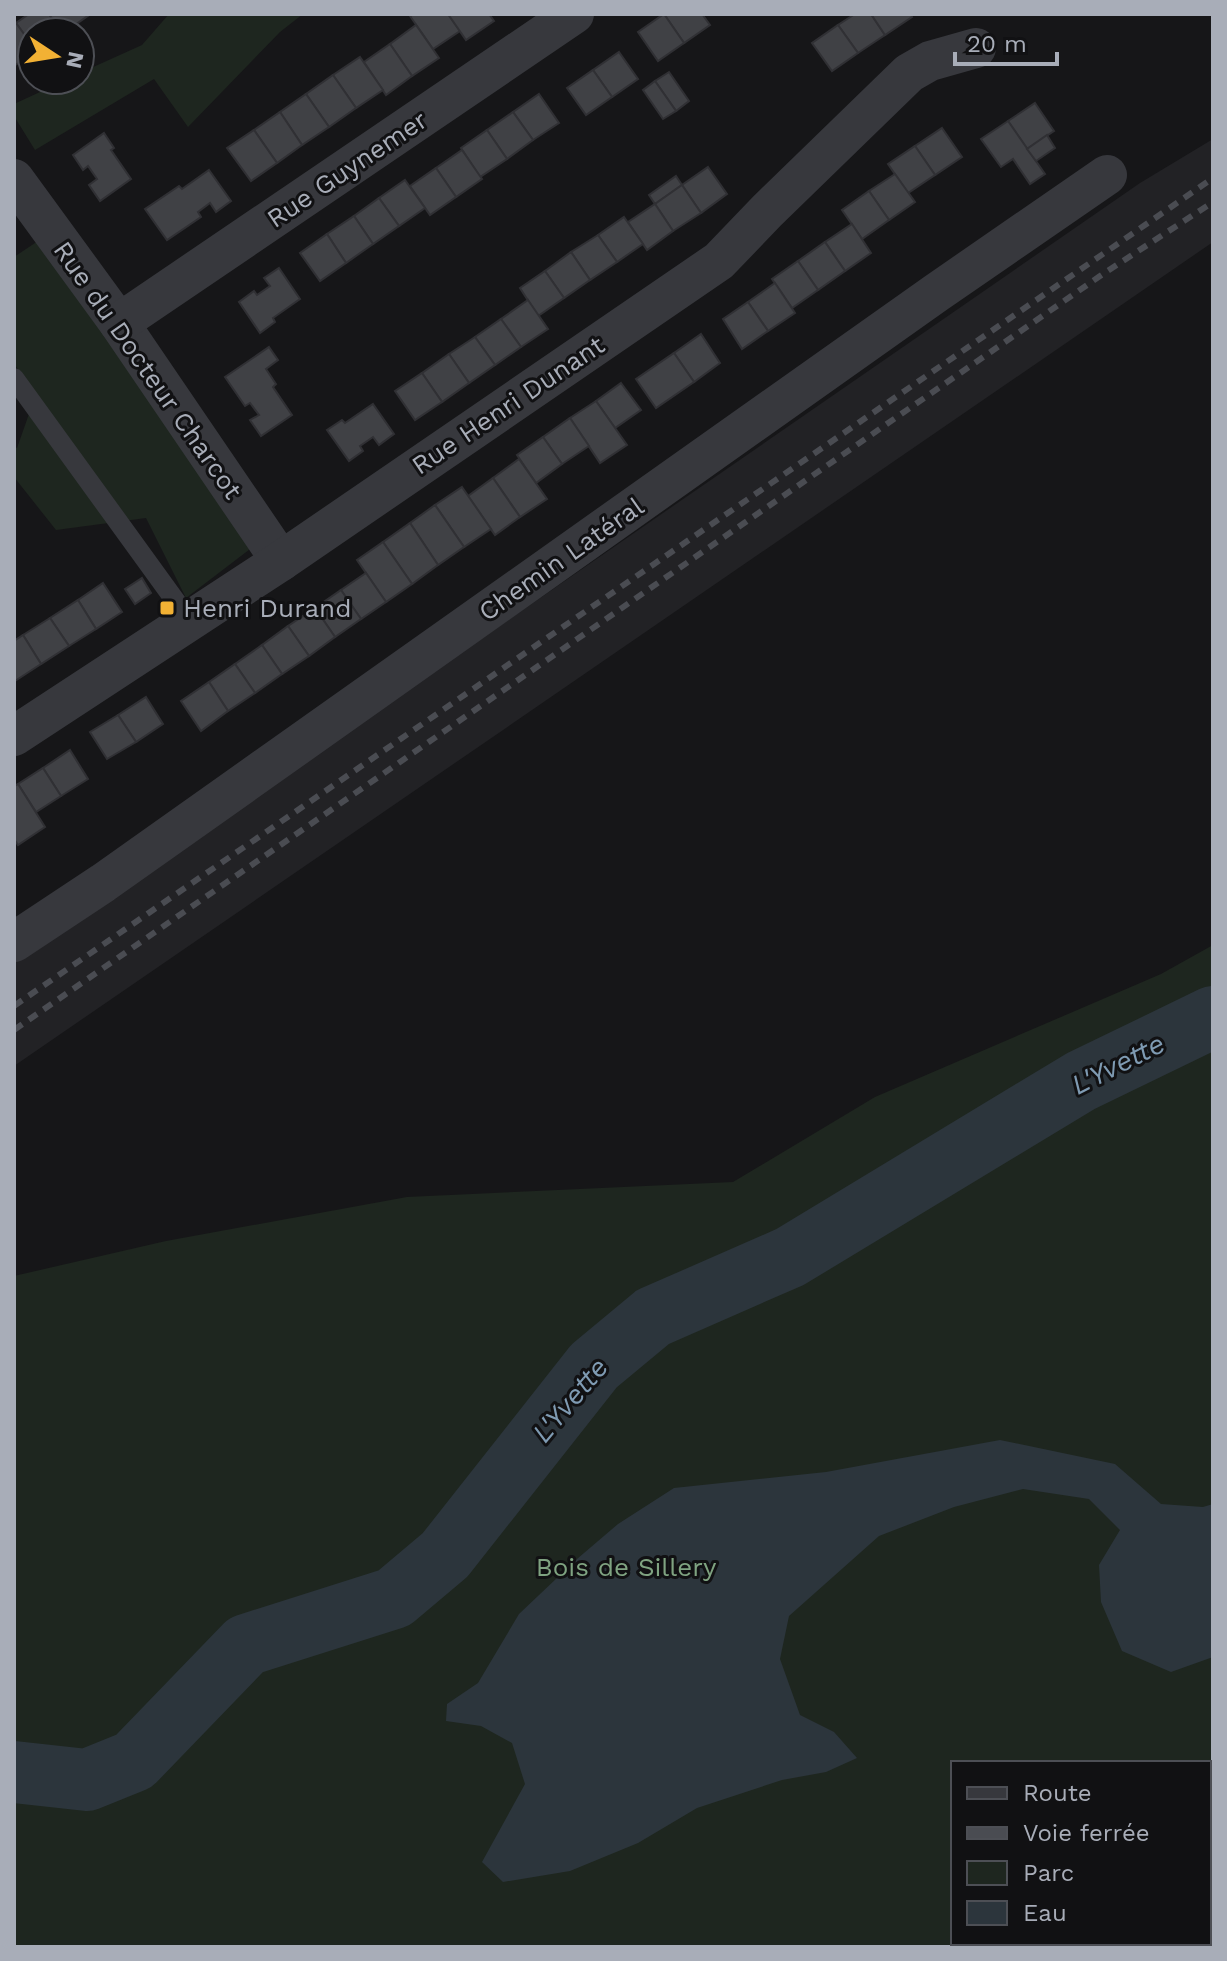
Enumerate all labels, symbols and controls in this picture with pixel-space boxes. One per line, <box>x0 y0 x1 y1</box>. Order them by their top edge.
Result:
north arrow <box>16 16 96 96</box>
scale bar <box>955 16 1057 66</box>
text: 20 m <box>967 30 1027 58</box>
text: N <box>61 49 89 71</box>
street label: Rue Guynemer <box>261 104 433 234</box>
street label: Rue du Docteur Charcot <box>48 235 249 505</box>
street label: Rue Henri Dunant <box>406 329 610 481</box>
street label: Chemin Latéral <box>473 491 649 627</box>
place label: Henri Durand <box>183 593 352 623</box>
marker: Henri Durand <box>158 599 176 617</box>
water label: L'Yvette <box>1066 1026 1170 1102</box>
water label: L'Yvette <box>525 1351 615 1449</box>
park label: Bois de Sillery <box>536 1552 717 1582</box>
legend <box>951 1761 1211 1945</box>
text: Route <box>1023 1779 1092 1807</box>
text: Voie ferrée <box>1023 1819 1150 1847</box>
text: Parc <box>1023 1859 1074 1887</box>
text: Eau <box>1023 1899 1067 1927</box>

